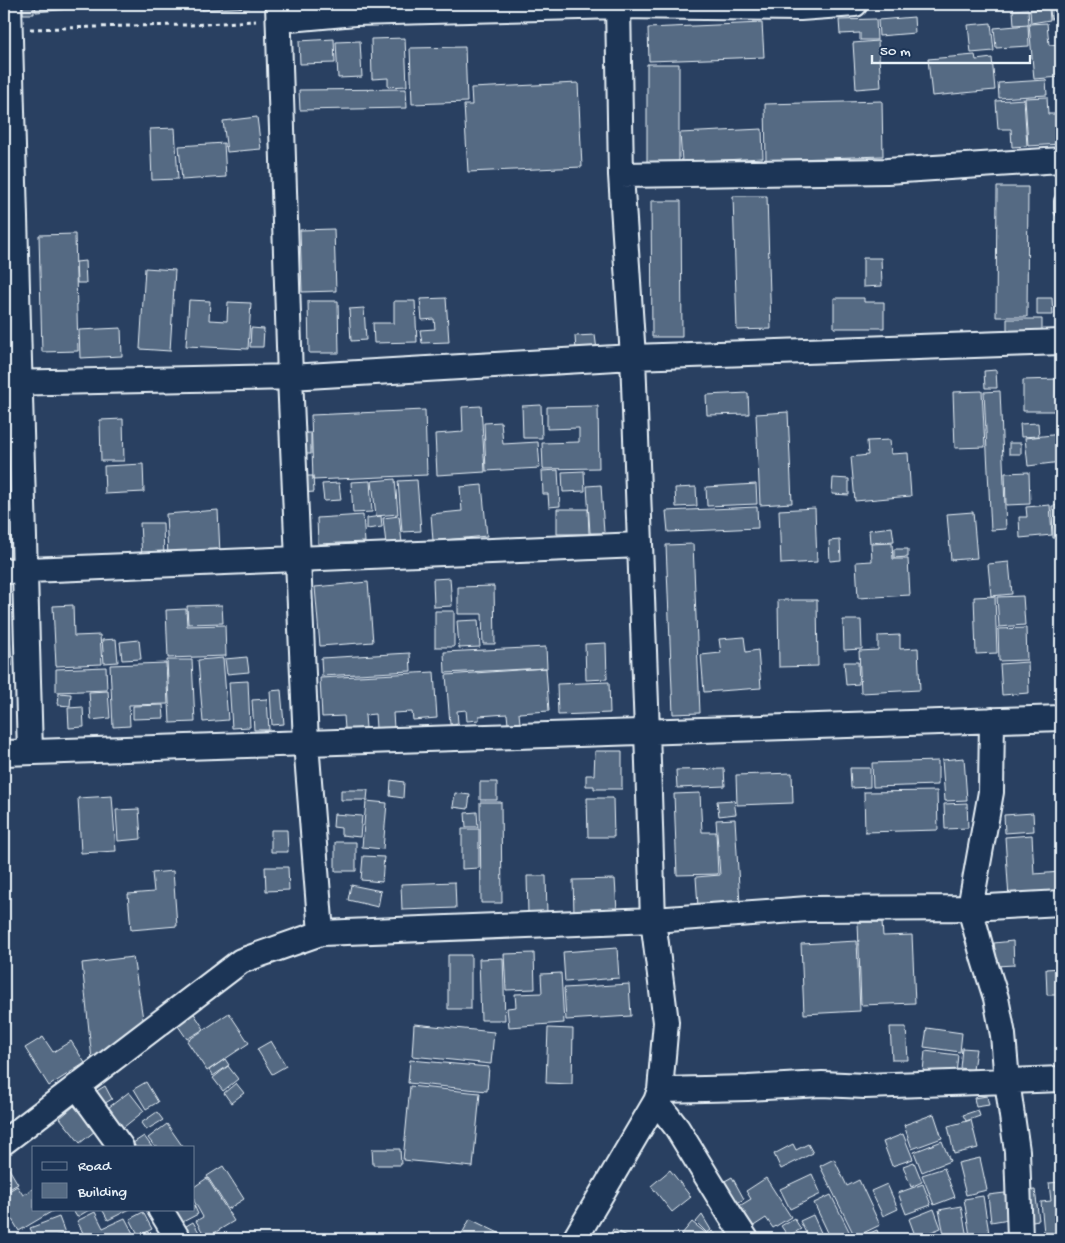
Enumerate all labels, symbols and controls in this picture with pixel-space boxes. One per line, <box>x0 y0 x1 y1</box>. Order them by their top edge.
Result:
scale bar <box>872 32 1030 64</box>
text: 50 m <box>880 43 911 61</box>
legend <box>32 1146 195 1210</box>
text: Road <box>78 1158 112 1176</box>
text: Building <box>77 1184 127 1202</box>

